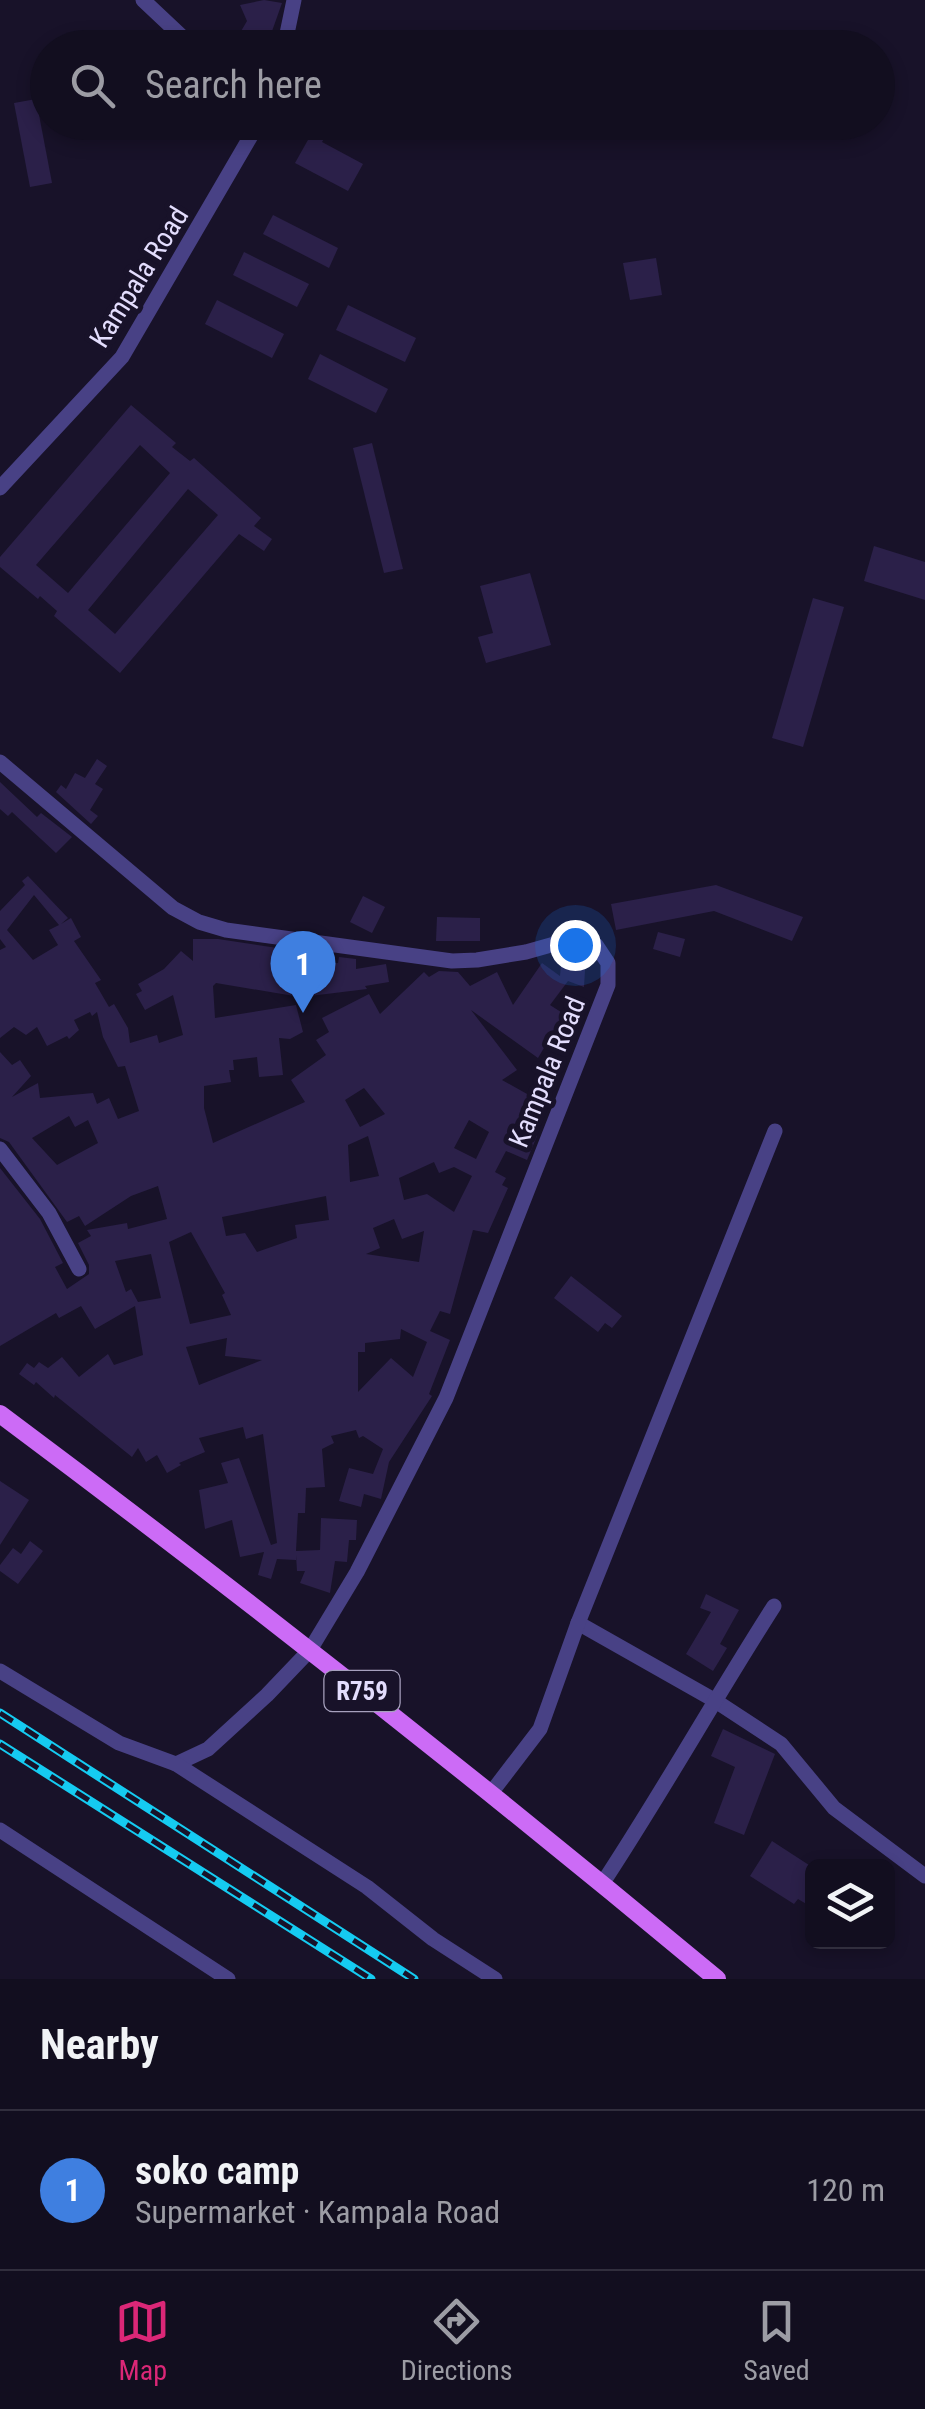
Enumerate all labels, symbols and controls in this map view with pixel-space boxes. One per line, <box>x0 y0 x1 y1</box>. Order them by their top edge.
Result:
search box <box>30 30 895 140</box>
icon: search <box>65 58 120 113</box>
text: Search here <box>145 63 322 107</box>
street label: Kampala Road <box>83 201 195 353</box>
your location <box>550 920 601 971</box>
pin: 1 <box>270 930 336 1013</box>
street label: Kampala Road <box>502 992 592 1152</box>
road number: R759 <box>324 1671 400 1711</box>
map controls <box>805 1859 895 1949</box>
button: layers <box>805 1859 895 1949</box>
text: Nearby <box>40 2020 159 2069</box>
text: soko camp <box>135 2149 299 2193</box>
text: 1 <box>64 2171 81 2209</box>
text: 120 m <box>806 2171 885 2209</box>
text: Supermarket · Kampala Road <box>135 2193 500 2231</box>
tab: Map <box>115 2294 170 2387</box>
tab: Directions <box>401 2294 513 2387</box>
tab: Saved <box>743 2294 810 2387</box>

